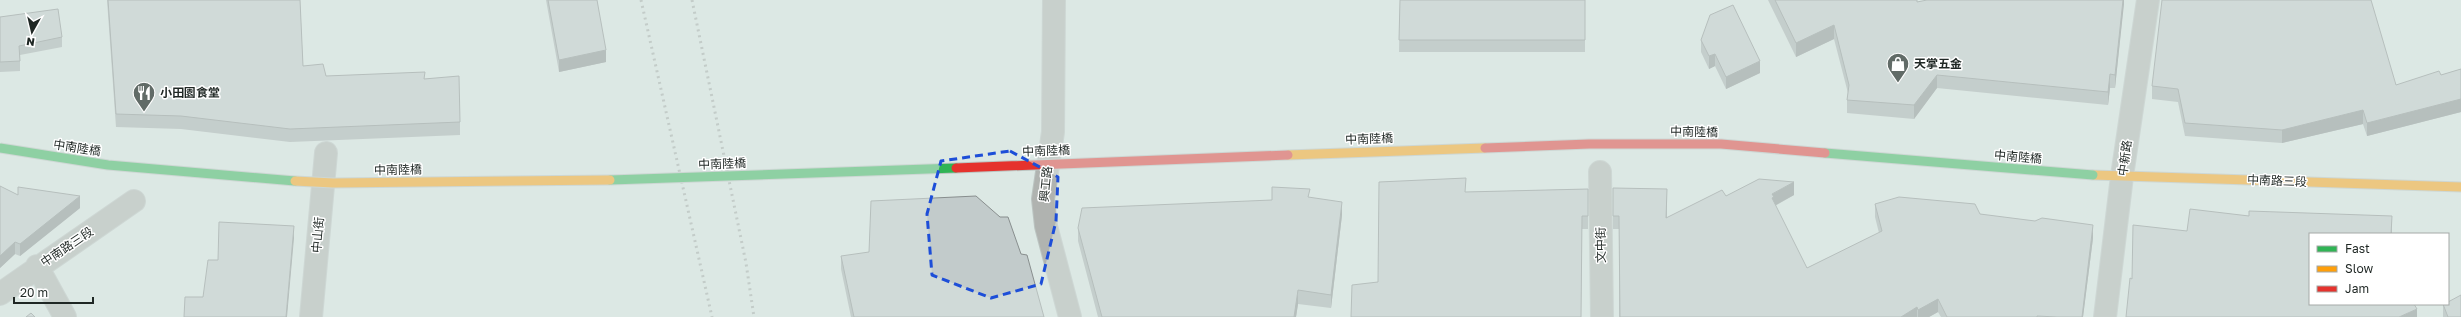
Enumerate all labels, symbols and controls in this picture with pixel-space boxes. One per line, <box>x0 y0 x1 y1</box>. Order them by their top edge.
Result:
north arrow <box>12 12 52 52</box>
text: N <box>25 35 36 49</box>
shop icon: 天掌五金 <box>1885 51 1911 84</box>
place label: 天掌五金 <box>1914 56 1962 71</box>
restaurant icon: 小田園食堂 <box>131 80 157 113</box>
place label: 小田園食堂 <box>160 85 220 100</box>
street label: 中南陸橋 <box>1670 124 1718 139</box>
street label: 中南陸橋 <box>1345 130 1393 147</box>
street label: 中南陸橋 <box>52 136 102 159</box>
street label: 中新路 <box>2115 139 2134 177</box>
street label: 中南陸橋 <box>1022 142 1070 159</box>
street label: 中南陸橋 <box>1993 147 2043 166</box>
street label: 中南陸橋 <box>698 155 746 172</box>
street label: 中南陸橋 <box>374 162 422 177</box>
street label: 興工路 <box>1036 165 1055 203</box>
street label: 中南路三段 <box>2247 172 2307 189</box>
street label: 中山街 <box>308 216 327 254</box>
street label: 中南路三段 <box>38 224 96 270</box>
street label: 文中街 <box>1593 227 1608 263</box>
legend <box>2309 233 2449 305</box>
text: Fast <box>2345 241 2370 256</box>
text: Slow <box>2345 261 2373 276</box>
scale bar <box>14 279 93 305</box>
text: Jam <box>2345 281 2369 296</box>
text: 20 m <box>20 285 48 300</box>

